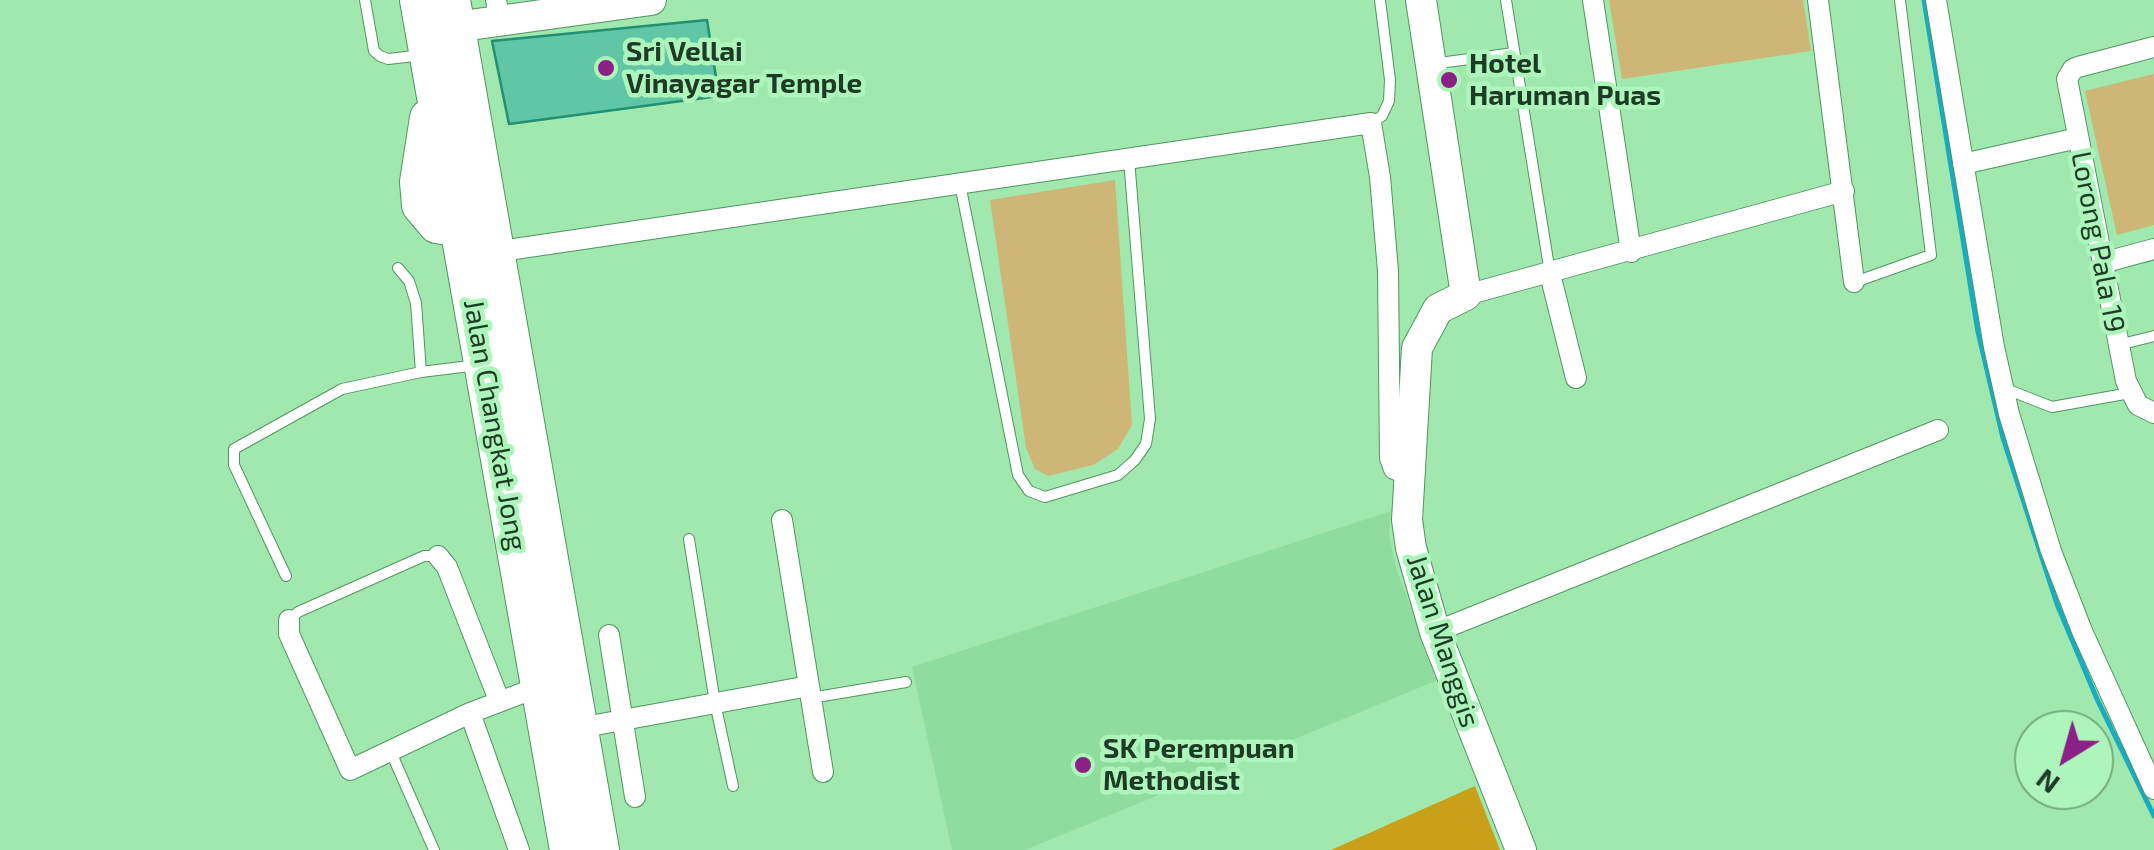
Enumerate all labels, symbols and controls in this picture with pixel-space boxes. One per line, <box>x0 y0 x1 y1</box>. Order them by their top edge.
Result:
place label: Sri Vellai Vinayagar Temple <box>626 35 862 101</box>
place label: Hotel Haruman Puas <box>1469 47 1661 113</box>
marker: Sri Vellai Vinayagar Temple <box>595 57 617 79</box>
marker: Hotel Haruman Puas <box>1438 69 1460 91</box>
street label: Lorong Pala 19 <box>2064 148 2132 336</box>
street label: Jalan Changkat Jong <box>456 297 534 553</box>
street label: Jalan Manggis <box>1399 550 1487 732</box>
north arrow <box>2014 710 2114 810</box>
place label: SK Perempuan Methodist <box>1103 732 1295 798</box>
marker: SK Perempuan Methodist <box>1072 754 1094 776</box>
text: N <box>2029 763 2065 802</box>

